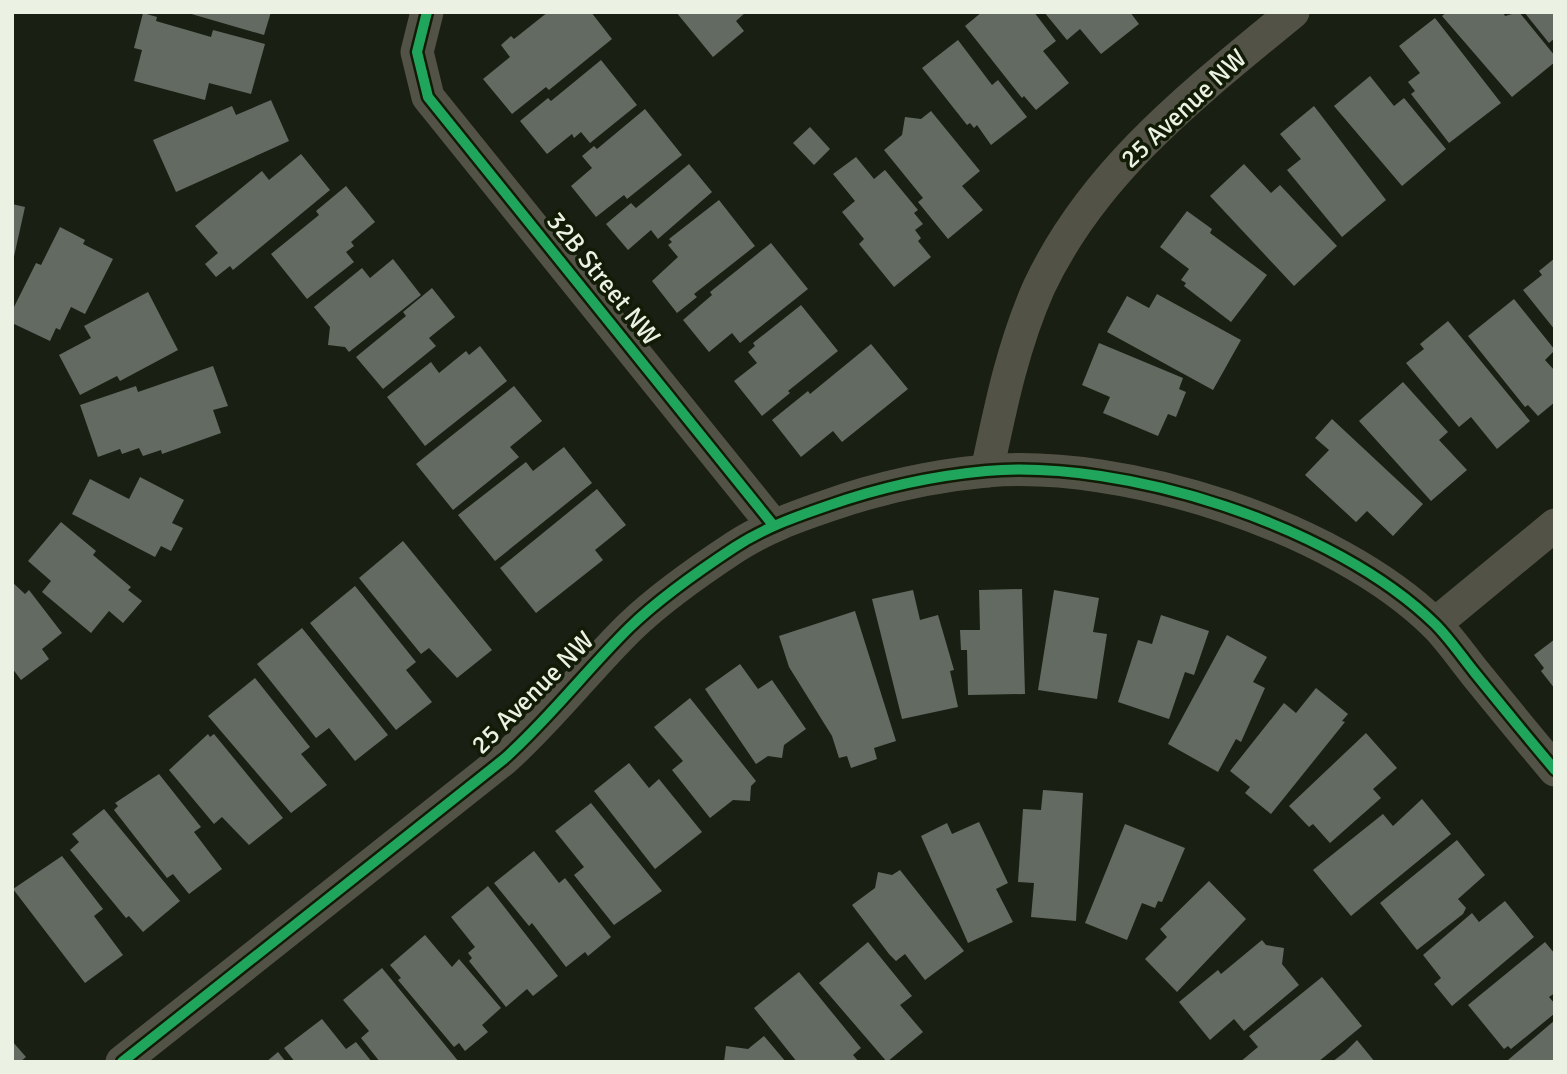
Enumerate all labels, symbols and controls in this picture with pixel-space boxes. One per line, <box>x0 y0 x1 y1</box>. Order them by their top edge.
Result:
street label: 25 Avenue NW <box>1114 43 1254 175</box>
street label: 32B Street NW <box>539 206 667 352</box>
street label: 25 Avenue NW <box>465 625 601 761</box>

